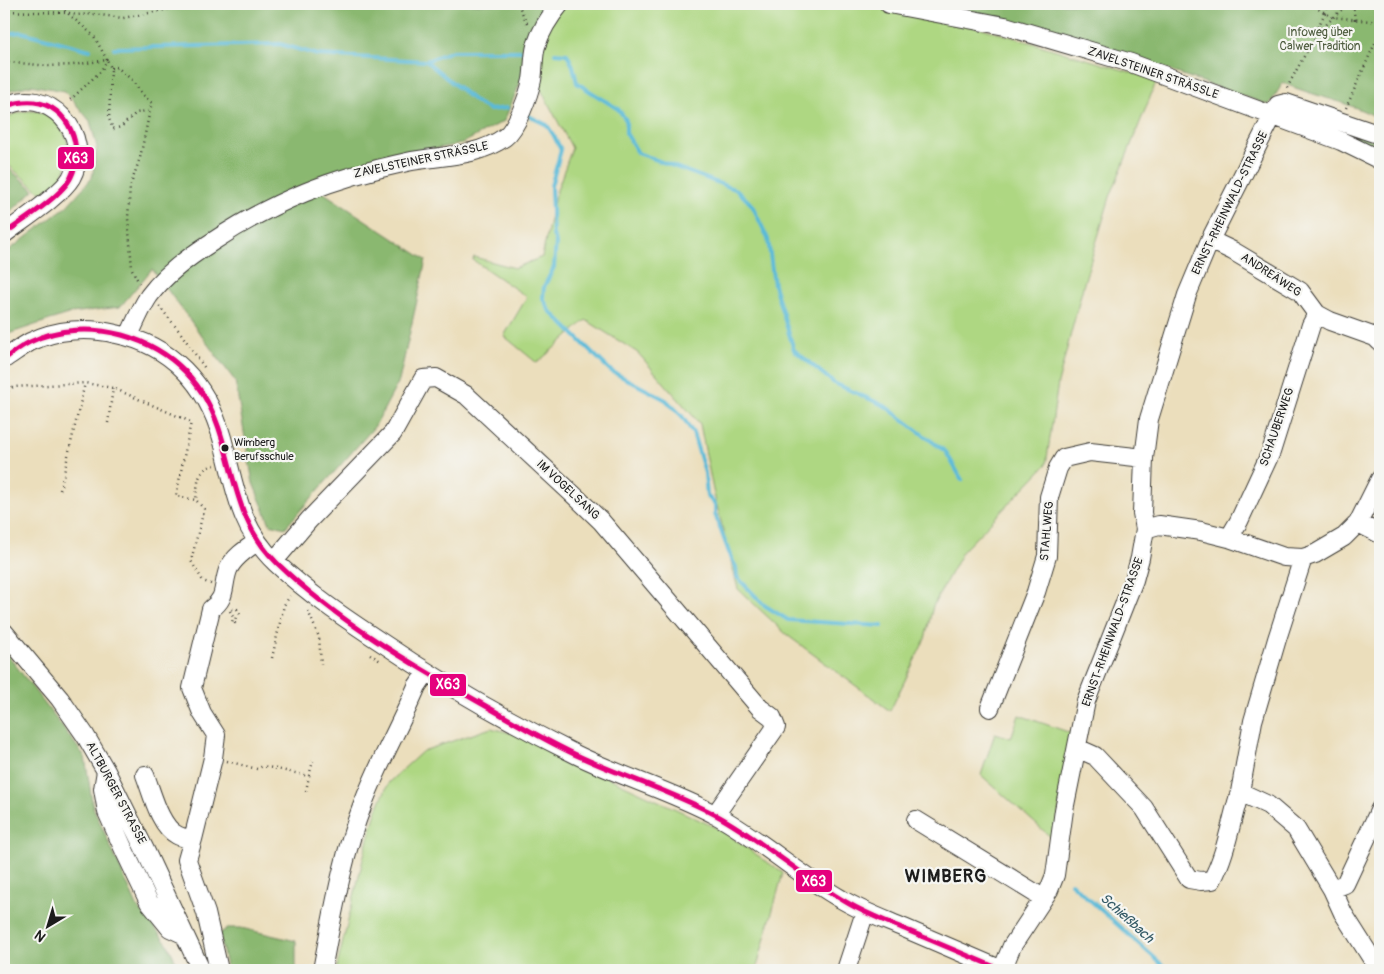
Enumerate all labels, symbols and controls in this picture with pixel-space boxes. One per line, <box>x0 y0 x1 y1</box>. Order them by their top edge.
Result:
park label: Infoweg über Calwer Tradition <box>1279 25 1361 54</box>
street label: ZAVELSTEINER STRÄSSLE <box>1086 43 1221 102</box>
street label: ERNST-RHEINWALD-STRASSE <box>1189 129 1271 277</box>
street label: ZAVELSTEINER STRÄSSLE <box>352 137 490 182</box>
line badge: X63 <box>57 146 95 170</box>
text: X63 <box>64 150 88 167</box>
street label: ANDREÄWEG <box>1238 249 1305 300</box>
street label: SCHAUBERWEG <box>1257 386 1297 468</box>
place label: Wimberg Berufsschule <box>234 436 294 463</box>
marker: Wimberg Berufsschule <box>220 443 230 453</box>
street label: IM VOGELSANG <box>533 457 603 523</box>
street label: STAHLWEG <box>1037 500 1057 561</box>
street label: ERNST-RHEINWALD-STRASSE <box>1079 555 1147 709</box>
line badge: X63 <box>429 673 467 697</box>
text: X63 <box>436 676 460 693</box>
street label: ALTBURGER STRASSE <box>83 739 149 847</box>
district label: WIMBERG <box>905 865 987 888</box>
line badge: X63 <box>795 869 833 893</box>
text: X63 <box>802 873 826 890</box>
water label: Schießbach <box>1097 890 1158 947</box>
north arrow <box>22 902 72 952</box>
text: N <box>31 926 49 945</box>

